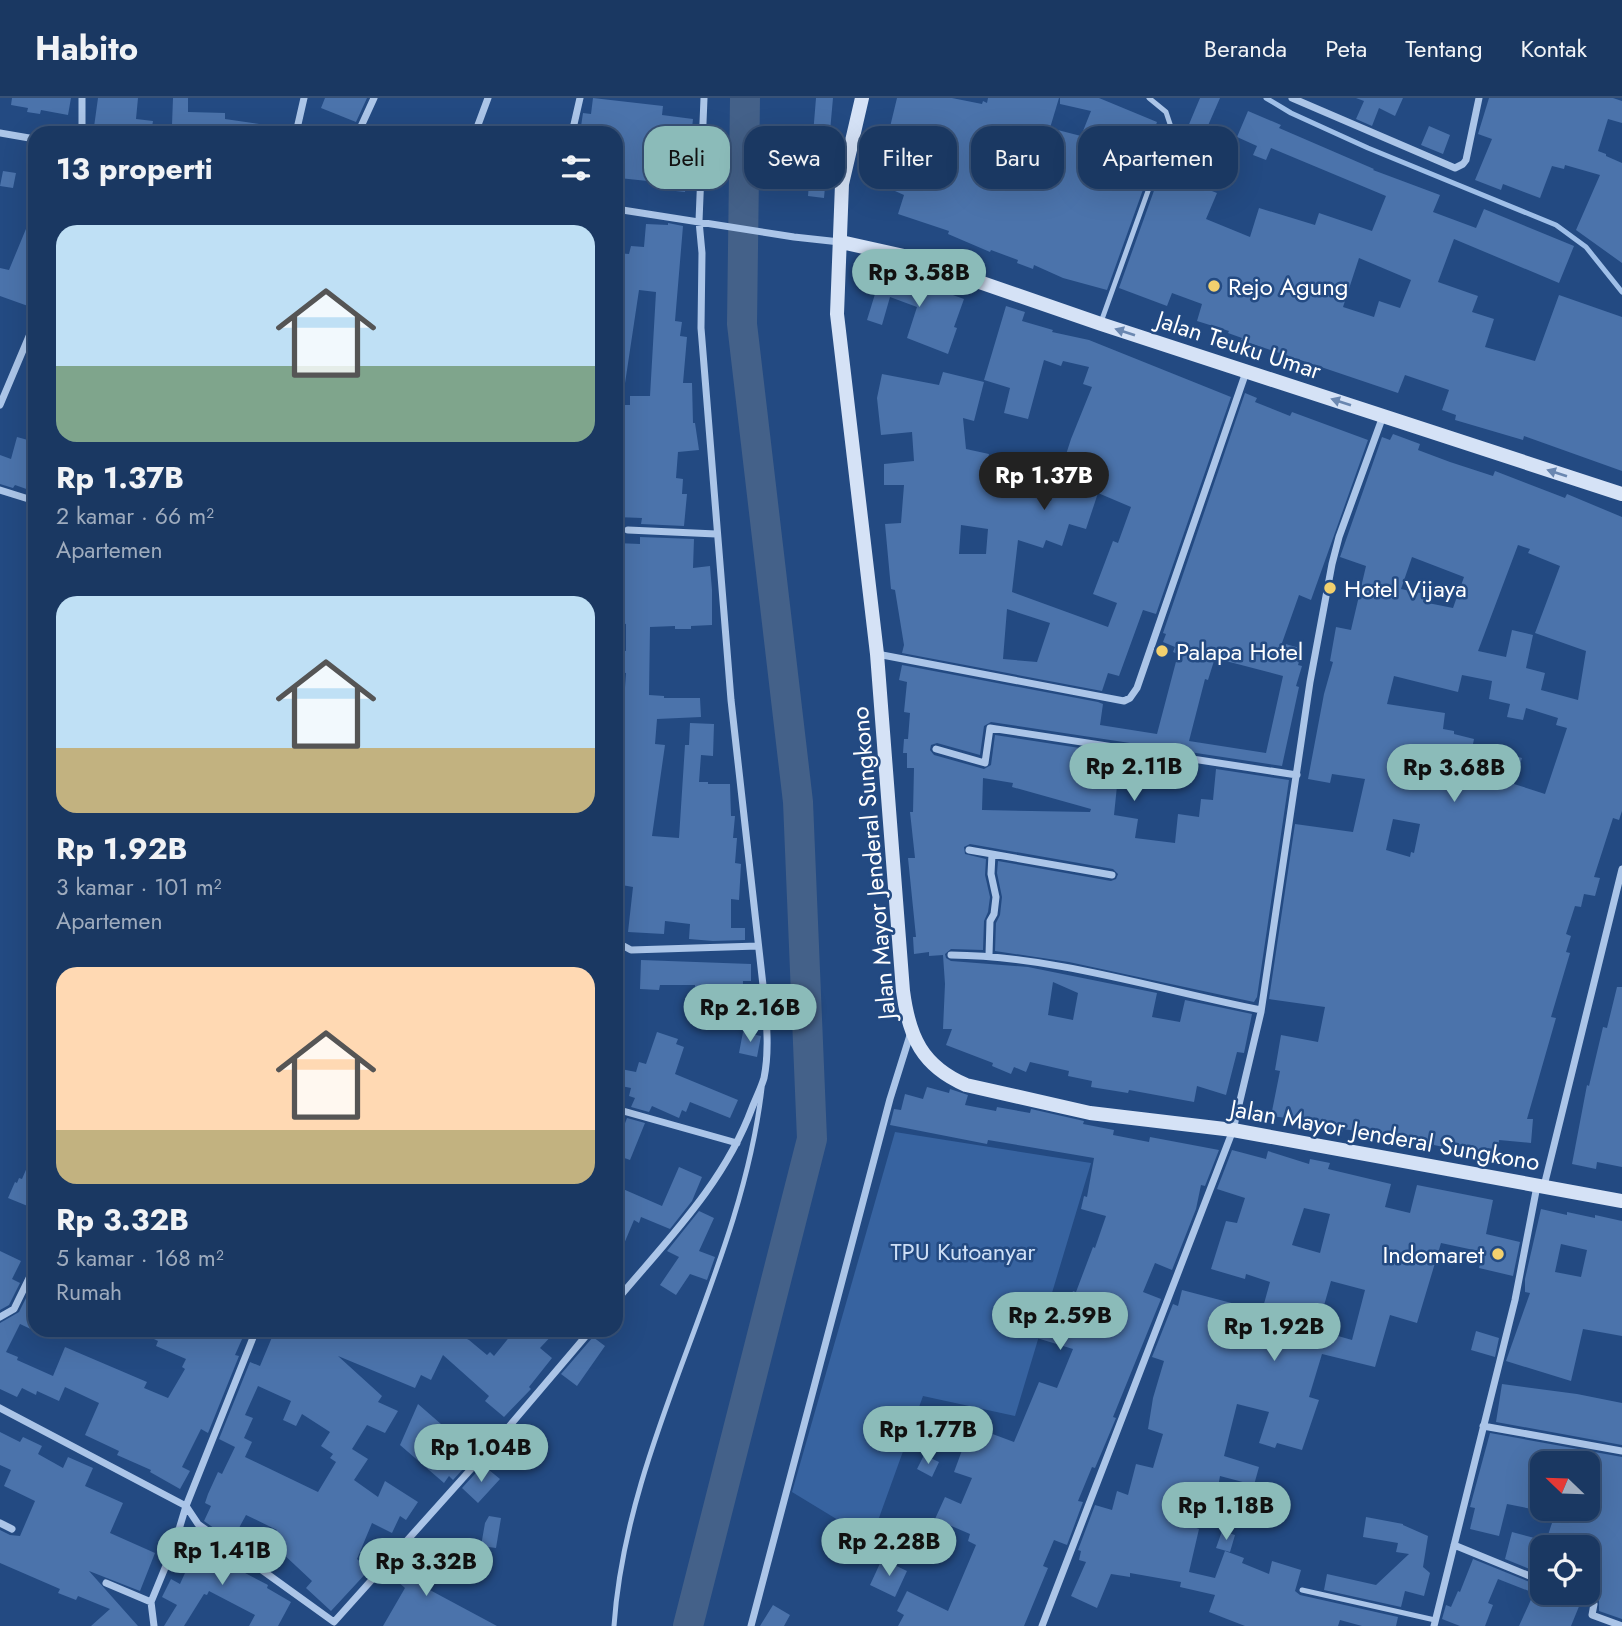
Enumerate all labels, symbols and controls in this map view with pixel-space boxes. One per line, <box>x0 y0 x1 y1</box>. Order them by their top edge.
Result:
text: Habito <box>35 25 138 72</box>
text: Beranda <box>1204 31 1287 66</box>
text: Peta <box>1325 31 1367 66</box>
text: Tentang <box>1405 31 1483 66</box>
text: Kontak <box>1521 31 1587 66</box>
chip: Beli <box>644 126 730 189</box>
chip: Sewa <box>744 126 845 189</box>
chip: Filter <box>859 126 957 189</box>
chip: Baru <box>971 126 1064 189</box>
chip: Apartemen <box>1078 126 1238 189</box>
text: 13 properti <box>56 147 213 190</box>
icon: filters <box>557 149 595 187</box>
pin: Rp 3.58B <box>847 250 991 309</box>
text: Rp 3.58B <box>868 255 970 289</box>
place label: Rejo Agung <box>1228 269 1349 304</box>
icon: home <box>263 270 389 396</box>
marker: Rejo Agung <box>1206 278 1222 294</box>
street label: Jalan Teuku Umar <box>1149 301 1327 388</box>
one-way arrow <box>1114 326 1135 337</box>
one-way arrow <box>1330 397 1351 407</box>
pin: Rp 1.37B <box>972 452 1116 512</box>
text: Rp 1.37B <box>56 456 184 499</box>
text: Rp 1.37B <box>995 458 1093 492</box>
one-way arrow <box>1547 467 1568 478</box>
text: 2 kamar · 66 m² <box>56 499 214 533</box>
text: Apartemen <box>56 533 162 567</box>
place label: Hotel Vijaya <box>1344 571 1467 606</box>
marker: Hotel Vijaya <box>1322 580 1338 596</box>
place label: Palapa Hotel <box>1176 634 1303 669</box>
icon: home <box>263 641 389 767</box>
marker: Palapa Hotel <box>1154 643 1170 659</box>
street label: Jalan Mayor Jenderal Sungkono <box>842 705 904 1024</box>
pin: Rp 2.11B <box>1062 744 1206 803</box>
pin: Rp 3.68B <box>1382 744 1526 804</box>
text: Rp 2.11B <box>1085 749 1183 783</box>
text: Rp 3.68B <box>1403 750 1505 784</box>
text: Rp 1.92B <box>56 827 188 870</box>
text: 3 kamar · 101 m² <box>56 870 222 904</box>
text: Apartemen <box>56 904 162 938</box>
pin: Rp 2.16B <box>678 984 822 1044</box>
text: Rp 2.16B <box>700 990 800 1024</box>
icon: home <box>263 1012 389 1138</box>
street label: Jalan Mayor Jenderal Sungkono <box>1224 1090 1543 1180</box>
text: Rp 3.32B <box>56 1198 189 1241</box>
park label: TPU Kutoanyar <box>890 1234 1036 1269</box>
place label: Indomaret <box>1382 1237 1484 1272</box>
text: 5 kamar · 168 m² <box>56 1241 224 1275</box>
marker: Indomaret <box>1490 1246 1506 1262</box>
text: Rumah <box>56 1275 122 1309</box>
pin: Rp 2.59B <box>988 1292 1132 1352</box>
text: Rp 2.59B <box>1008 1298 1112 1332</box>
pin: Rp 1.92B <box>1202 1304 1346 1363</box>
text: Rp 1.92B <box>1224 1309 1324 1343</box>
pin: Rp 1.77B <box>856 1406 1000 1466</box>
text: Rp 1.77B <box>879 1412 977 1446</box>
pin: Rp 1.04B <box>409 1424 553 1484</box>
text: Rp 1.04B <box>430 1430 532 1464</box>
north arrow <box>1530 1451 1600 1521</box>
map controls <box>1530 1451 1600 1605</box>
pin: Rp 1.18B <box>1154 1482 1298 1542</box>
text: Rp 1.18B <box>1178 1488 1274 1522</box>
pin: Rp 2.28B <box>817 1518 961 1578</box>
text: Rp 2.28B <box>837 1524 941 1558</box>
pin: Rp 1.41B <box>150 1528 294 1587</box>
text: Rp 1.41B <box>173 1533 271 1567</box>
button: locate <box>1530 1535 1600 1605</box>
pin: Rp 3.32B <box>354 1538 498 1598</box>
text: Rp 3.32B <box>375 1544 477 1578</box>

